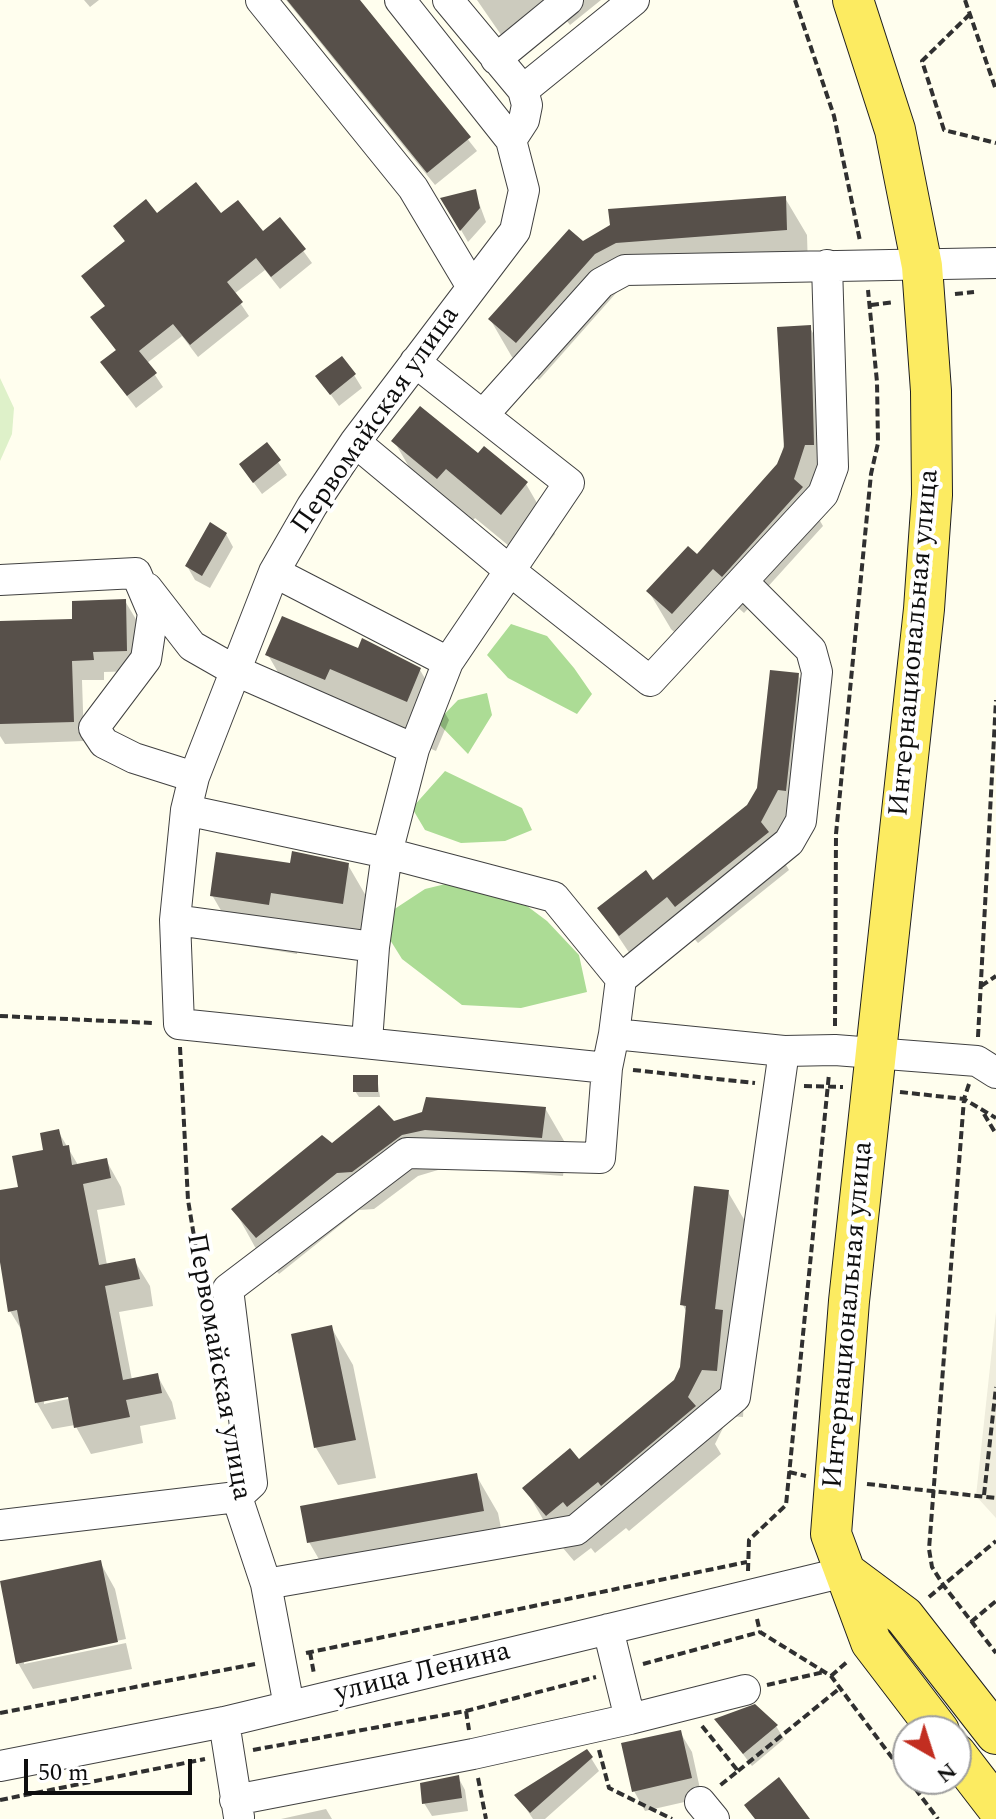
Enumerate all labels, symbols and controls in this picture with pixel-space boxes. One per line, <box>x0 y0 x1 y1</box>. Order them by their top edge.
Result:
street label: Первомайская улица <box>286 301 468 541</box>
street label: Интернациональная улица <box>884 468 948 818</box>
street label: Интернациональная улица <box>818 1140 882 1490</box>
street label: Первомайская улица <box>177 1231 257 1503</box>
street label: улица Ленина <box>332 1636 514 1712</box>
north arrow <box>892 1715 972 1795</box>
scale bar <box>28 1743 196 1793</box>
text: N <box>929 1754 964 1791</box>
text: 50 m <box>38 1755 89 1791</box>

